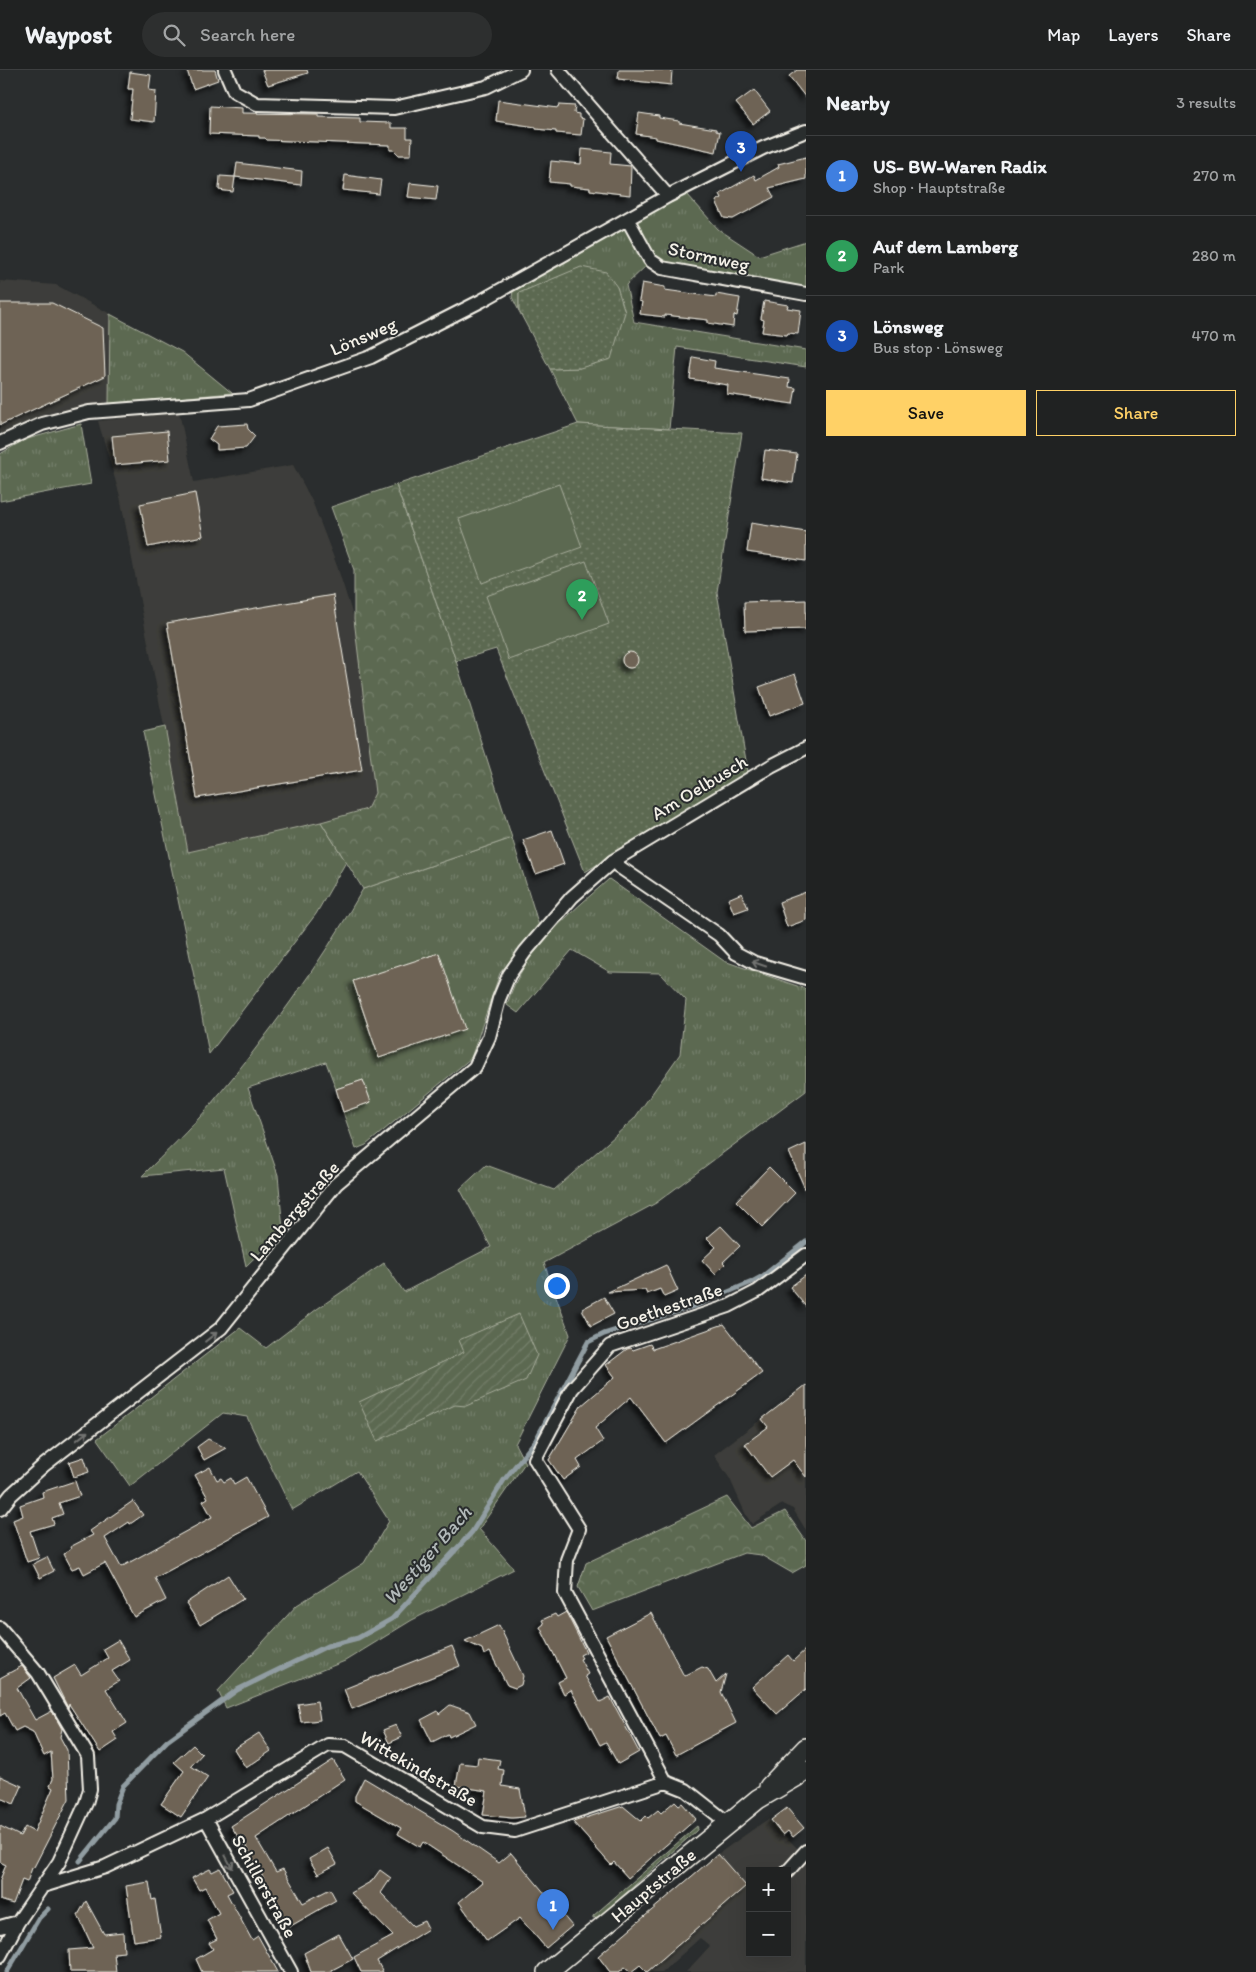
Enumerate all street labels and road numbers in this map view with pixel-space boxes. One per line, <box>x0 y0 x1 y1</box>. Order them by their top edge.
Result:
street label: Stormweg <box>666 237 752 276</box>
street label: Lönsweg <box>326 312 400 361</box>
street label: Am Oelbusch <box>647 750 752 825</box>
street label: Lambergstraße <box>245 1156 344 1266</box>
street label: Goethestraße <box>613 1277 726 1335</box>
street label: Wittekindstraße <box>356 1725 482 1812</box>
street label: Schillerstraße <box>227 1831 302 1942</box>
street label: Hauptstraße <box>606 1843 701 1928</box>

